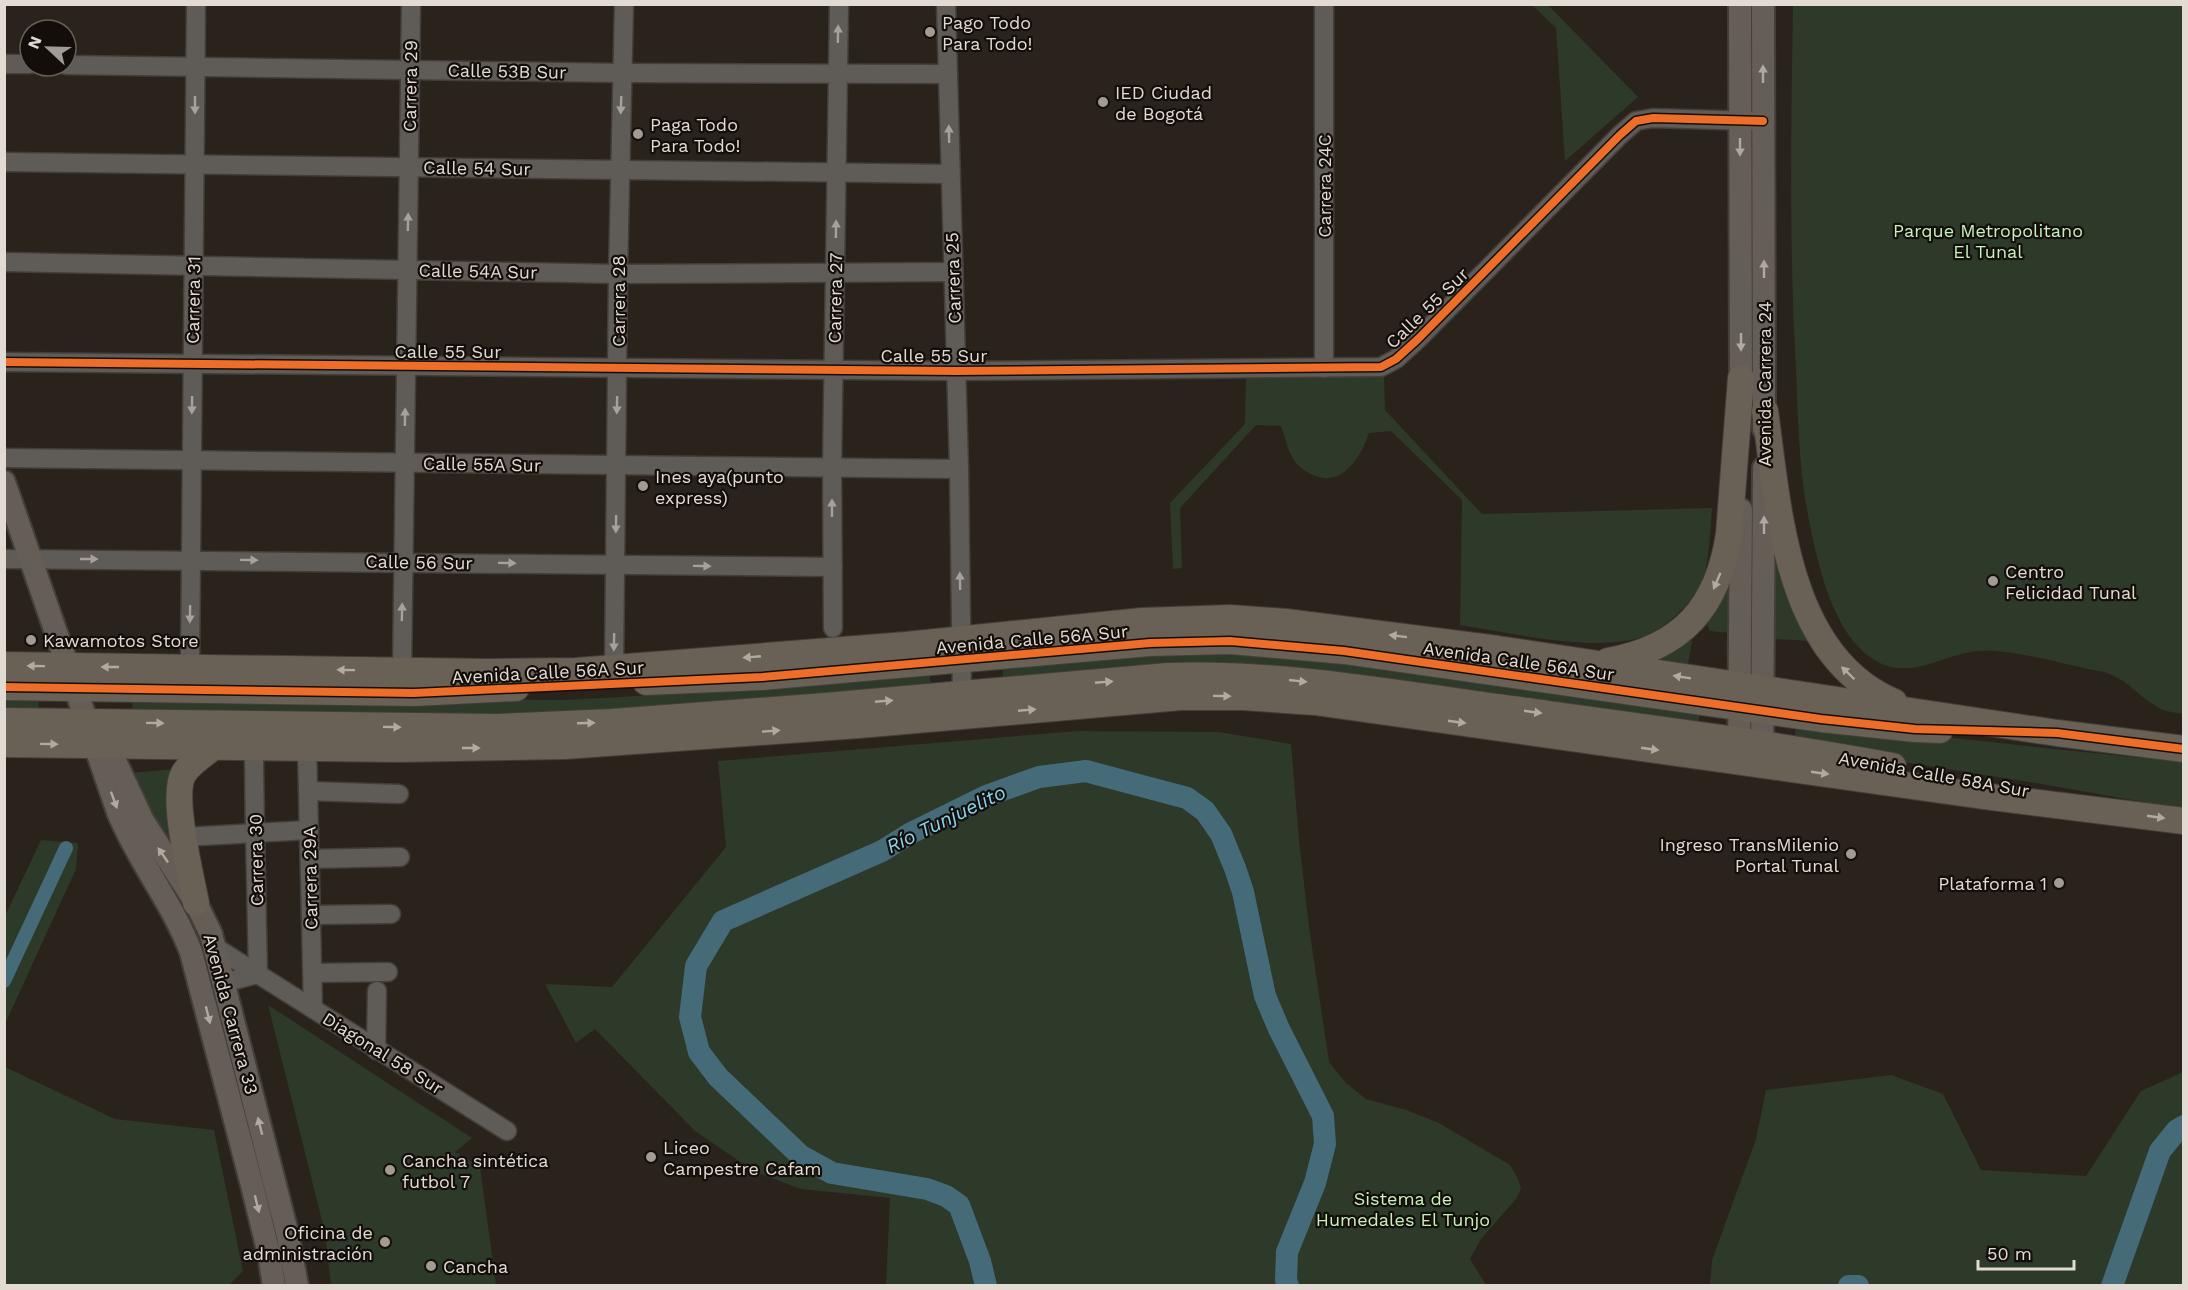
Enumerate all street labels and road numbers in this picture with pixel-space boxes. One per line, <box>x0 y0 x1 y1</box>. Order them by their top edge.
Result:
street label: Carrera 29 <box>399 40 421 132</box>
street label: Calle 53B Sur <box>447 59 567 83</box>
street label: Carrera 24C <box>1314 134 1335 238</box>
street label: Calle 54 Sur <box>423 157 531 179</box>
street label: Carrera 25 <box>941 232 965 324</box>
street label: Carrera 27 <box>824 253 846 343</box>
street label: Carrera 28 <box>608 255 629 347</box>
street label: Carrera 31 <box>182 256 204 344</box>
street label: Calle 54A Sur <box>418 259 538 283</box>
street label: Calle 55 Sur <box>1381 263 1473 353</box>
street label: Avenida Carrera 24 <box>1754 301 1775 467</box>
street label: Calle 55 Sur <box>394 341 502 362</box>
street label: Calle 55 Sur <box>880 345 988 366</box>
street label: Calle 55A Sur <box>423 452 541 476</box>
street label: Calle 56 Sur <box>365 551 473 573</box>
street label: Avenida Calle 56A Sur <box>935 620 1129 658</box>
street label: Avenida Calle 56A Sur <box>1422 637 1616 685</box>
street label: Avenida Calle 56A Sur <box>451 656 645 688</box>
street label: Avenida Calle 58A Sur <box>1837 747 2031 801</box>
street label: Carrera 30 <box>245 814 267 906</box>
street label: Carrera 29A <box>299 826 321 930</box>
street label: Avenida Carrera 33 <box>199 931 263 1097</box>
street label: Diagonal 58 Sur <box>319 1007 447 1099</box>

